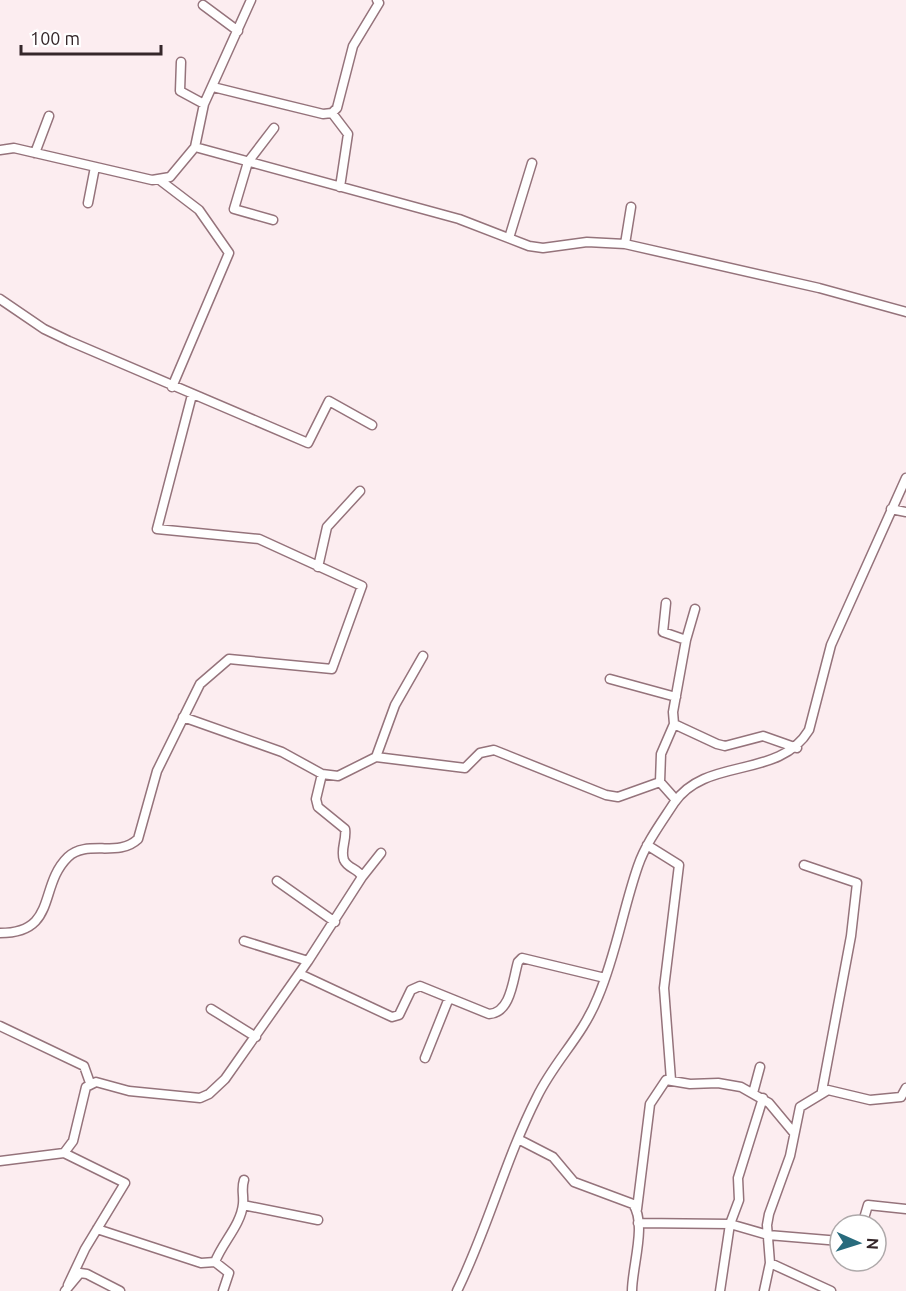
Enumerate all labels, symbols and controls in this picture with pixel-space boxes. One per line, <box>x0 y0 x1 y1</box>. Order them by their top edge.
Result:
scale bar <box>21 18 160 56</box>
text: 100 m <box>30 28 80 48</box>
north arrow <box>828 1213 888 1273</box>
text: N <box>864 1237 882 1250</box>

